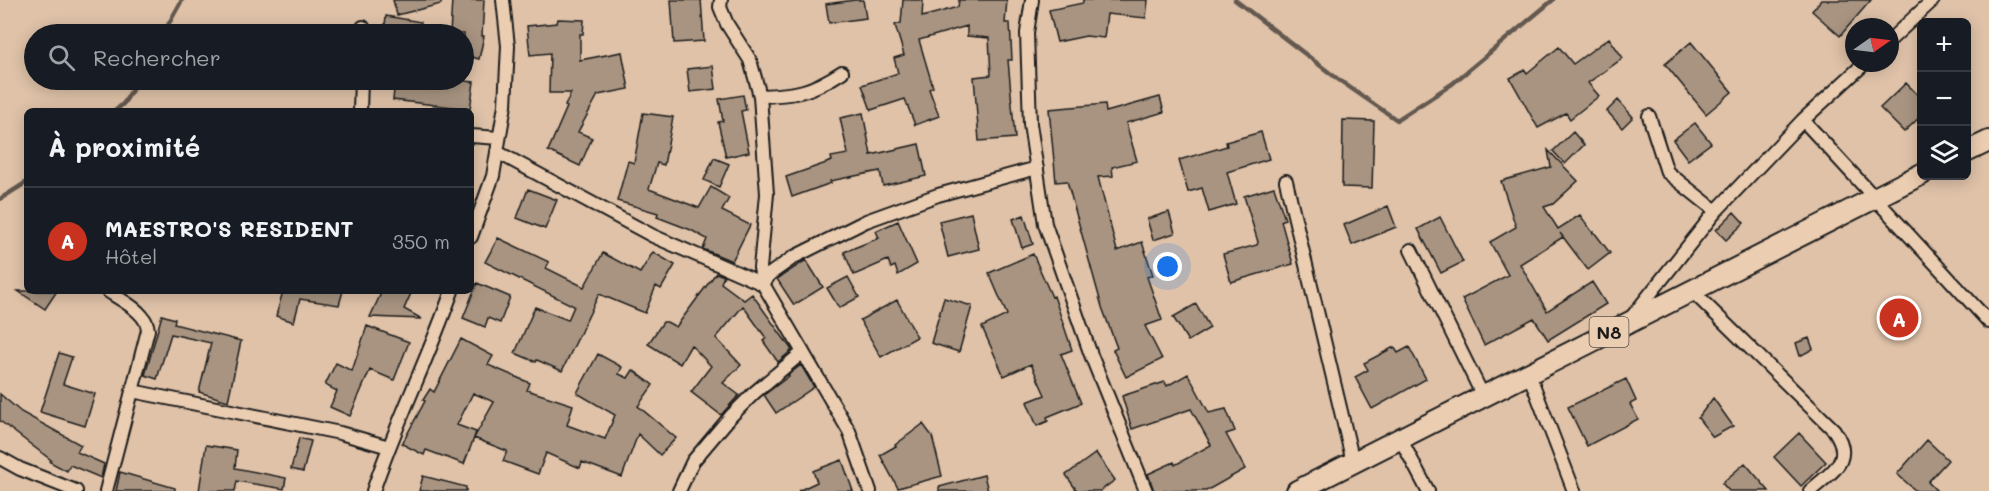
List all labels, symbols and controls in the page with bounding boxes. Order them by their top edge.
north arrow [1845,18,1899,72]
map controls [1917,18,1971,180]
button: + [1917,18,1971,72]
search box [24,24,474,90]
icon: search [45,41,78,74]
text: Rechercher [93,43,221,72]
button: − [1917,72,1971,126]
button: layers [1917,126,1971,180]
text: À proximité [48,130,200,164]
text: MAESTRO'S RESIDENT [105,214,354,243]
text: A [61,228,74,254]
text: 350 m [392,228,450,254]
text: Hôtel [105,243,157,269]
your location [1153,252,1182,281]
pin: A [1880,296,1918,340]
road number: N8 [1590,317,1628,347]

